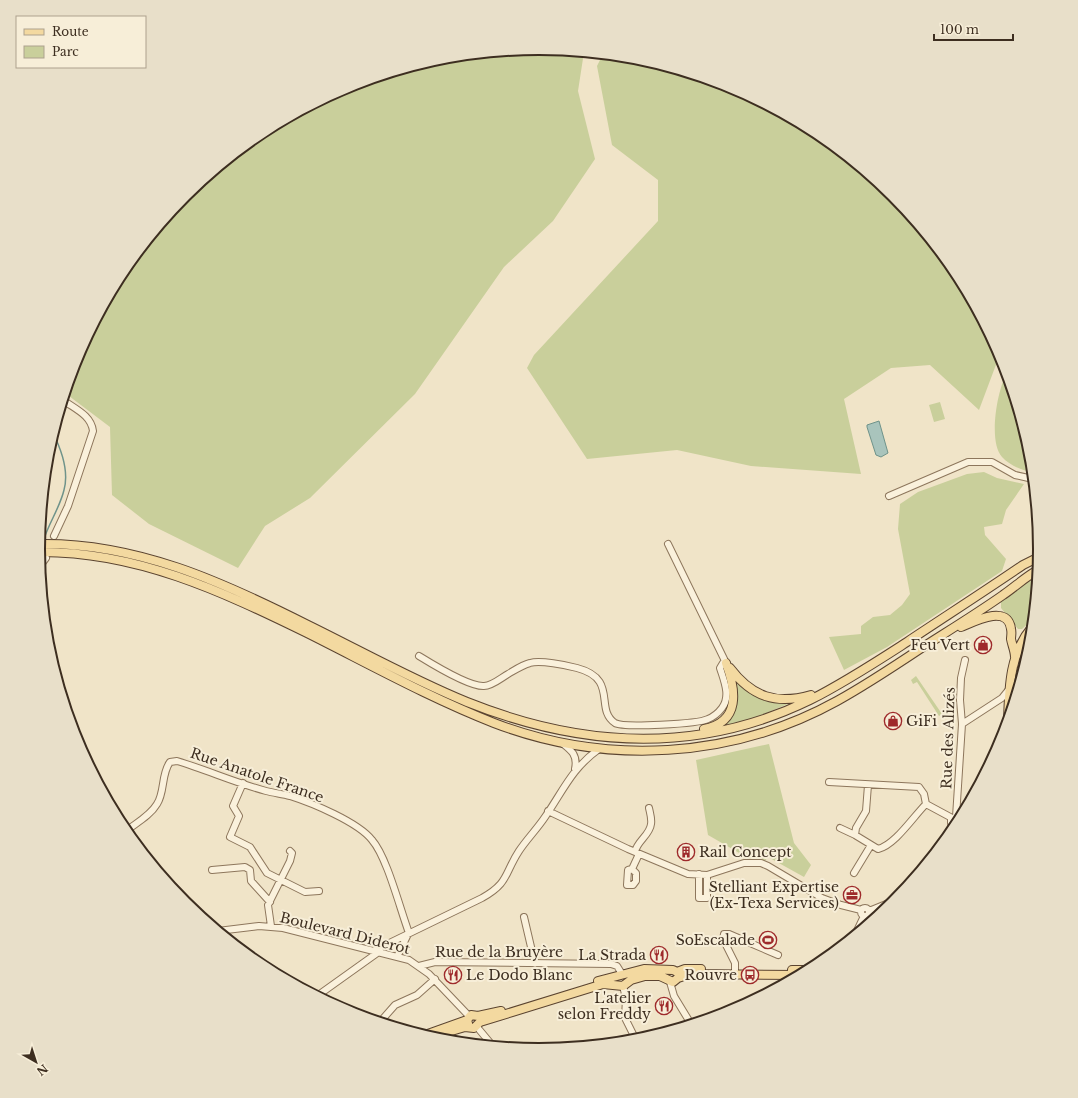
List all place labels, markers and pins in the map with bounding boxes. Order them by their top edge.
shop icon: Feu Vert [973,635,993,655]
place label: Feu Vert [911,636,971,654]
shop icon: GiFi [883,711,903,731]
place label: GiFi [906,712,937,730]
building icon: Rail Concept [676,842,696,862]
place label: Rail Concept [699,843,792,861]
place label: Stelliant Expertise (Ex-Texa Services) [709,878,839,912]
office icon: Stelliant Expertise (Ex-Texa Services) [842,885,862,905]
sports icon: SoEscalade [758,930,778,950]
place label: SoEscalade [676,931,755,949]
restaurant icon: La Strada [649,945,669,965]
place label: La Strada [578,946,646,964]
restaurant icon: Le Dodo Blanc [443,965,463,985]
bus stop icon: Rouvre [740,965,760,985]
place label: Le Dodo Blanc [466,966,573,984]
place label: Rouvre [684,966,737,984]
place label: L'atelier selon Freddy [558,989,651,1023]
restaurant icon: L'atelier selon Freddy [654,996,674,1016]

